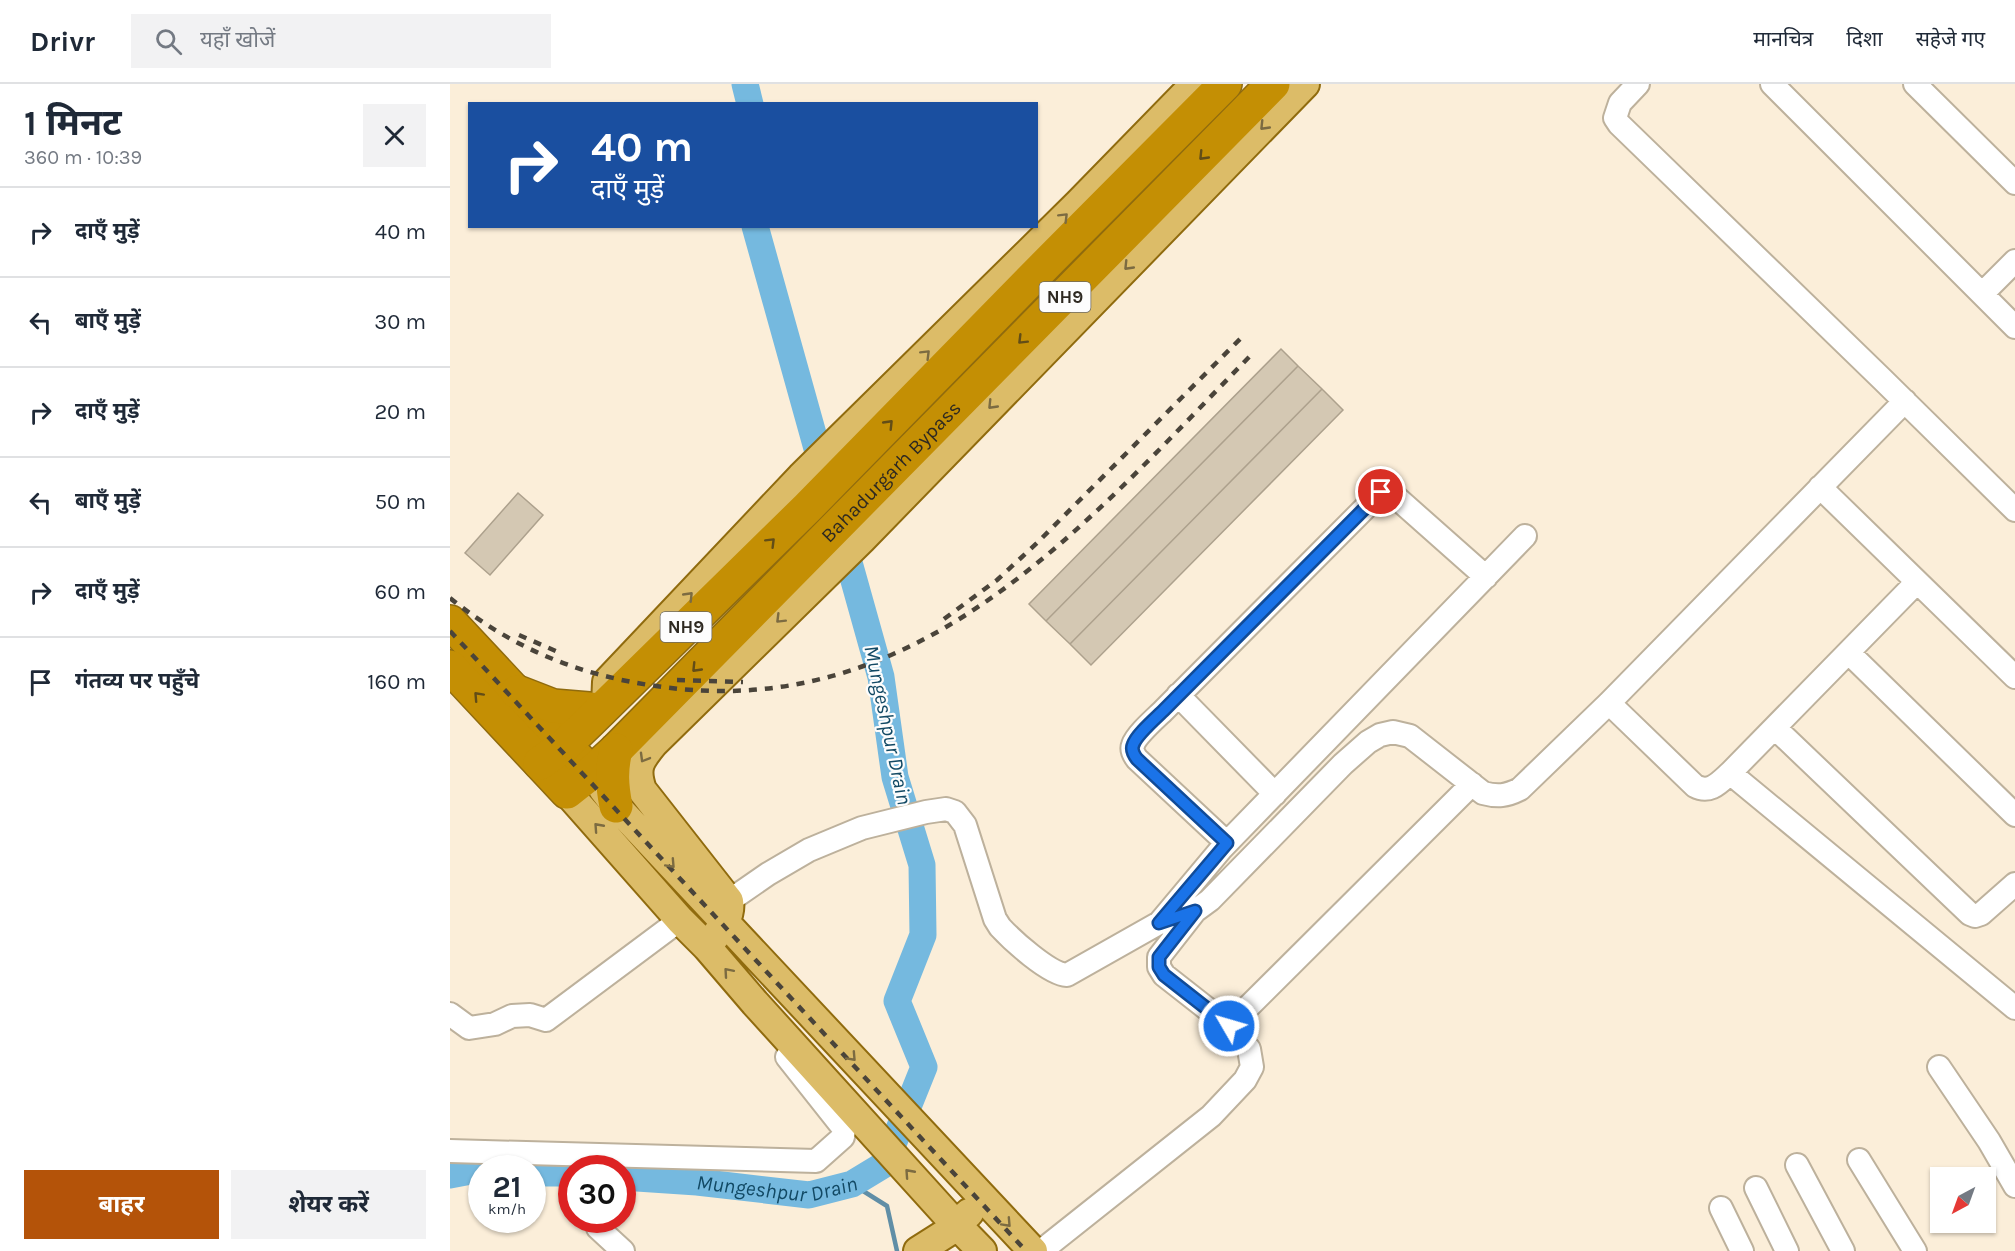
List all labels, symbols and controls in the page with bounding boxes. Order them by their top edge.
search box [131,14,551,68]
text: Drivr [30,25,95,58]
icon: search [152,25,185,58]
text: यहाँ खोजें [200,27,275,53]
text: मानचित्र [1753,27,1813,51]
text: दिशा [1846,27,1883,51]
text: सहेजे गए [1916,27,1985,51]
text: 1 मिनट [24,102,122,144]
button: close [363,104,426,167]
one-way arrow [1261,118,1272,129]
text: 40 m [591,122,693,172]
icon: right [492,126,570,204]
text: 360 m · 10:39 [24,146,142,169]
one-way arrow [1199,149,1210,159]
text: दाएँ मुड़ें [591,173,664,205]
one-way arrow [1057,214,1068,225]
icon: right [24,216,57,249]
text: दाएँ मुड़ें [75,218,140,244]
text: 40 m [375,219,426,245]
one-way arrow [1125,258,1136,269]
road number: NH9 [1040,282,1090,312]
icon: left [24,306,57,339]
text: बाएँ मुड़ें [75,308,141,334]
text: 30 m [374,309,426,335]
one-way arrow [1018,333,1029,343]
one-way arrow [918,351,929,362]
icon: right [24,396,57,429]
street label: Bahadurgarh Bypass [816,396,966,547]
text: दाएँ मुड़ें [75,398,140,424]
one-way arrow [989,398,1000,409]
text: 20 m [374,399,426,425]
one-way arrow [882,420,893,430]
pin [1355,466,1406,517]
icon: arrive [1364,475,1397,508]
icon: left [24,486,57,519]
text: बाएँ मुड़ें [75,488,141,514]
text: 50 m [375,489,426,515]
one-way arrow [764,539,775,550]
icon: right [24,576,57,609]
text: दाएँ मुड़ें [75,578,140,604]
text: 60 m [375,579,426,605]
one-way arrow [681,592,692,603]
road number: NH9 [660,612,712,642]
one-way arrow [776,612,787,623]
water label: Mungeshpur Drain [859,643,917,807]
one-way arrow [693,660,704,671]
icon: arrive [24,666,57,699]
text: गंतव्य पर पहुँचे [75,668,199,694]
text: 160 m [367,669,426,695]
one-way arrow [474,693,485,703]
one-way arrow [640,752,651,762]
one-way arrow [594,823,605,833]
one-way arrow [664,858,675,868]
one-way arrow [724,968,735,979]
position arrow [1197,994,1261,1058]
one-way arrow [844,1050,855,1061]
speed limit sign: 30 [558,1155,636,1233]
north arrow [1930,1167,1996,1233]
map controls [1930,1167,1996,1233]
text: 21 [493,1169,521,1205]
one-way arrow [905,1169,916,1180]
button: बाहर [24,1170,219,1239]
button: शेयर करें [231,1170,426,1239]
water label: Mungeshpur Drain [695,1170,860,1207]
text: km/h [488,1200,526,1218]
one-way arrow [1000,1216,1011,1226]

